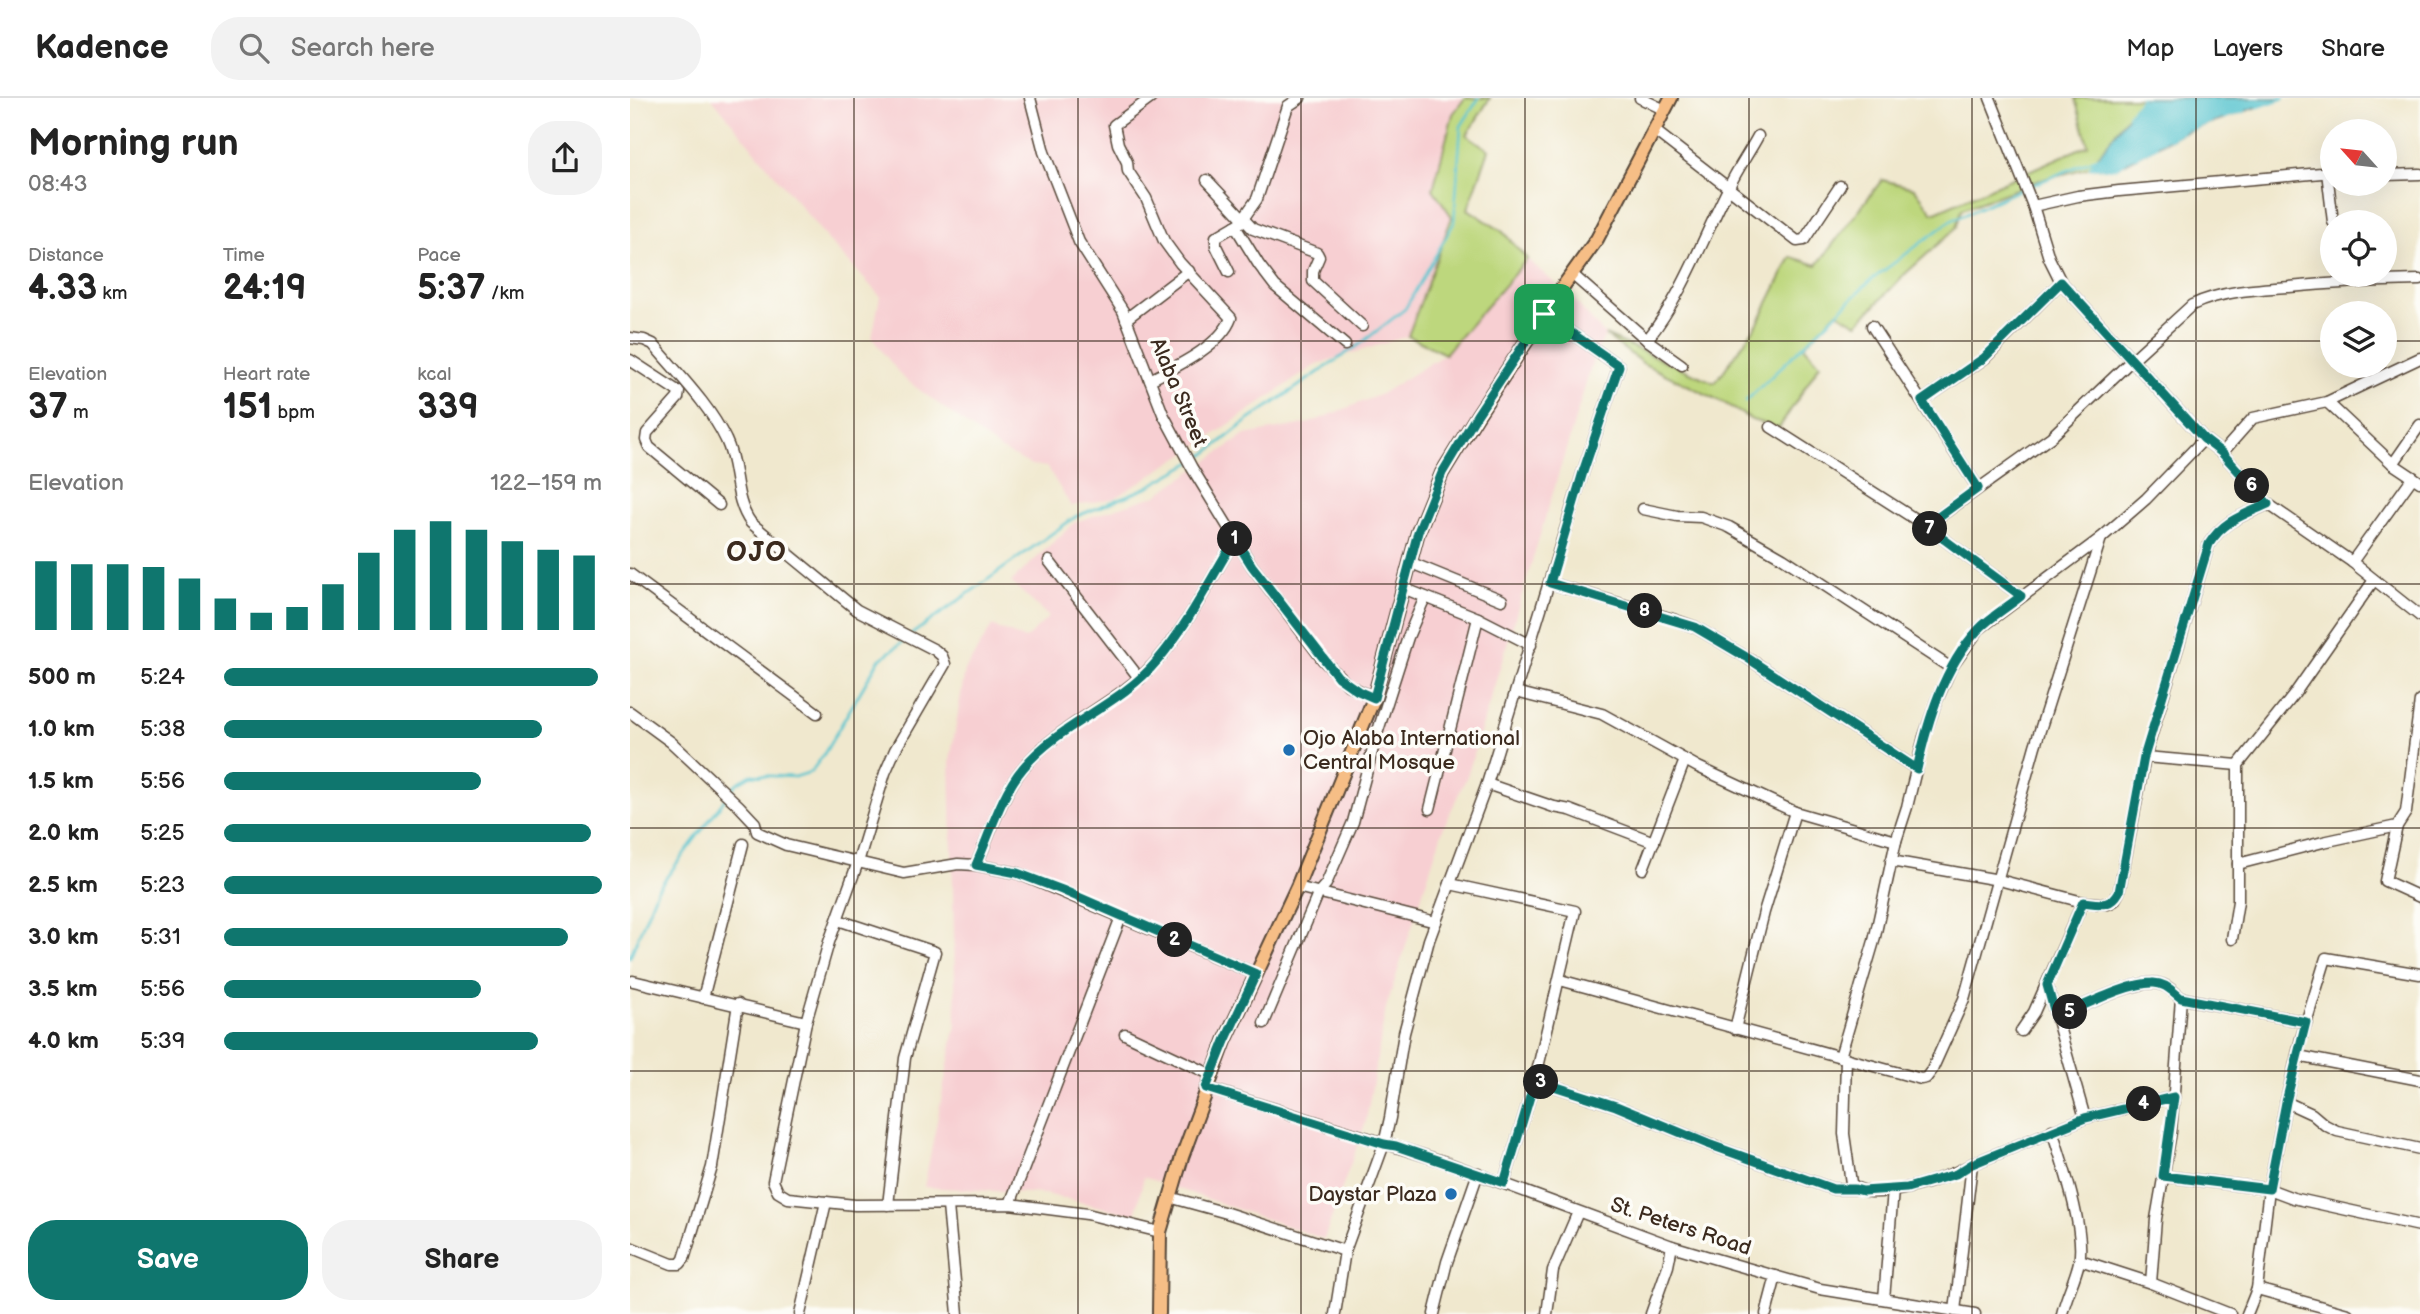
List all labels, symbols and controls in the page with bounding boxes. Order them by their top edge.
search box [211,17,701,80]
text: Kadence [35,28,169,68]
icon: search [235,29,273,67]
text: Search here [291,33,435,64]
text: Map [2126,34,2174,63]
text: Layers [2212,34,2283,63]
text: Share [2321,34,2385,63]
north arrow [2320,119,2398,196]
map controls [2320,119,2397,378]
text: Morning run [28,121,239,166]
button: share [528,121,602,195]
text: 08:43 [28,170,88,198]
button: locate [2320,210,2397,287]
text: Distance [28,244,104,267]
text: Time [223,244,265,267]
text: Pace [417,244,461,267]
text: 4.33 [28,267,97,310]
text: 24:19 [223,267,307,310]
text: 5:37 [417,267,486,310]
text: km [97,282,127,305]
text: /km [486,282,524,305]
pin [1514,284,1574,344]
icon: arrive [1525,295,1563,333]
button: layers [2320,301,2397,378]
street label: Alaba Street [1144,334,1213,451]
text: Elevation [28,363,107,386]
text: Heart rate [223,363,310,386]
text: kcal [417,363,451,386]
text: 37 [28,386,68,429]
text: 151 [223,386,272,429]
text: 339 [417,386,479,429]
text: m [68,401,89,424]
text: bpm [272,401,315,424]
pin: 6 [2234,468,2270,504]
text: Elevation [28,469,124,497]
text: 122–159 m [490,469,602,497]
text: 6 [2246,474,2257,497]
pin: 7 [1912,512,1948,546]
text: 7 [1924,517,1935,540]
pin: 1 [1218,522,1252,556]
text: 1 [1231,527,1239,550]
district label: OJO [726,536,788,569]
pin: 8 [1628,594,1662,628]
text: 8 [1639,599,1650,622]
text: 500 m [28,663,96,691]
text: 5:24 [140,663,185,691]
text: 1.0 km [28,715,95,743]
text: 5:38 [140,715,185,743]
place label: Ojo Alaba International Central Mosque [1303,726,1520,775]
marker: Ojo Alaba International Central Mosque [1281,742,1297,758]
text: 1.5 km [28,767,94,795]
text: 5:56 [140,767,185,795]
text: 2.0 km [28,819,99,847]
text: 5:25 [140,819,185,847]
text: 2.5 km [28,871,98,899]
text: 5:23 [140,871,185,899]
pin: 2 [1158,922,1192,958]
text: 3.0 km [28,923,99,951]
text: 5:31 [140,923,181,951]
text: 2 [1169,928,1180,951]
text: 3.5 km [28,975,98,1003]
text: 5:56 [140,975,185,1003]
pin: 5 [2052,995,2088,1030]
text: 5 [2064,1000,2075,1023]
text: 4.0 km [28,1027,99,1055]
text: 5:39 [140,1027,185,1055]
pin: 3 [1524,1065,1558,1100]
text: 3 [1535,1070,1546,1093]
pin: 4 [2126,1086,2162,1122]
text: 4 [2138,1092,2149,1115]
place label: Daystar Plaza [1308,1182,1437,1207]
marker: Daystar Plaza [1443,1186,1459,1202]
street label: St. Peters Road [1607,1192,1754,1261]
button: Save [28,1220,308,1300]
button: Share [322,1220,602,1300]

